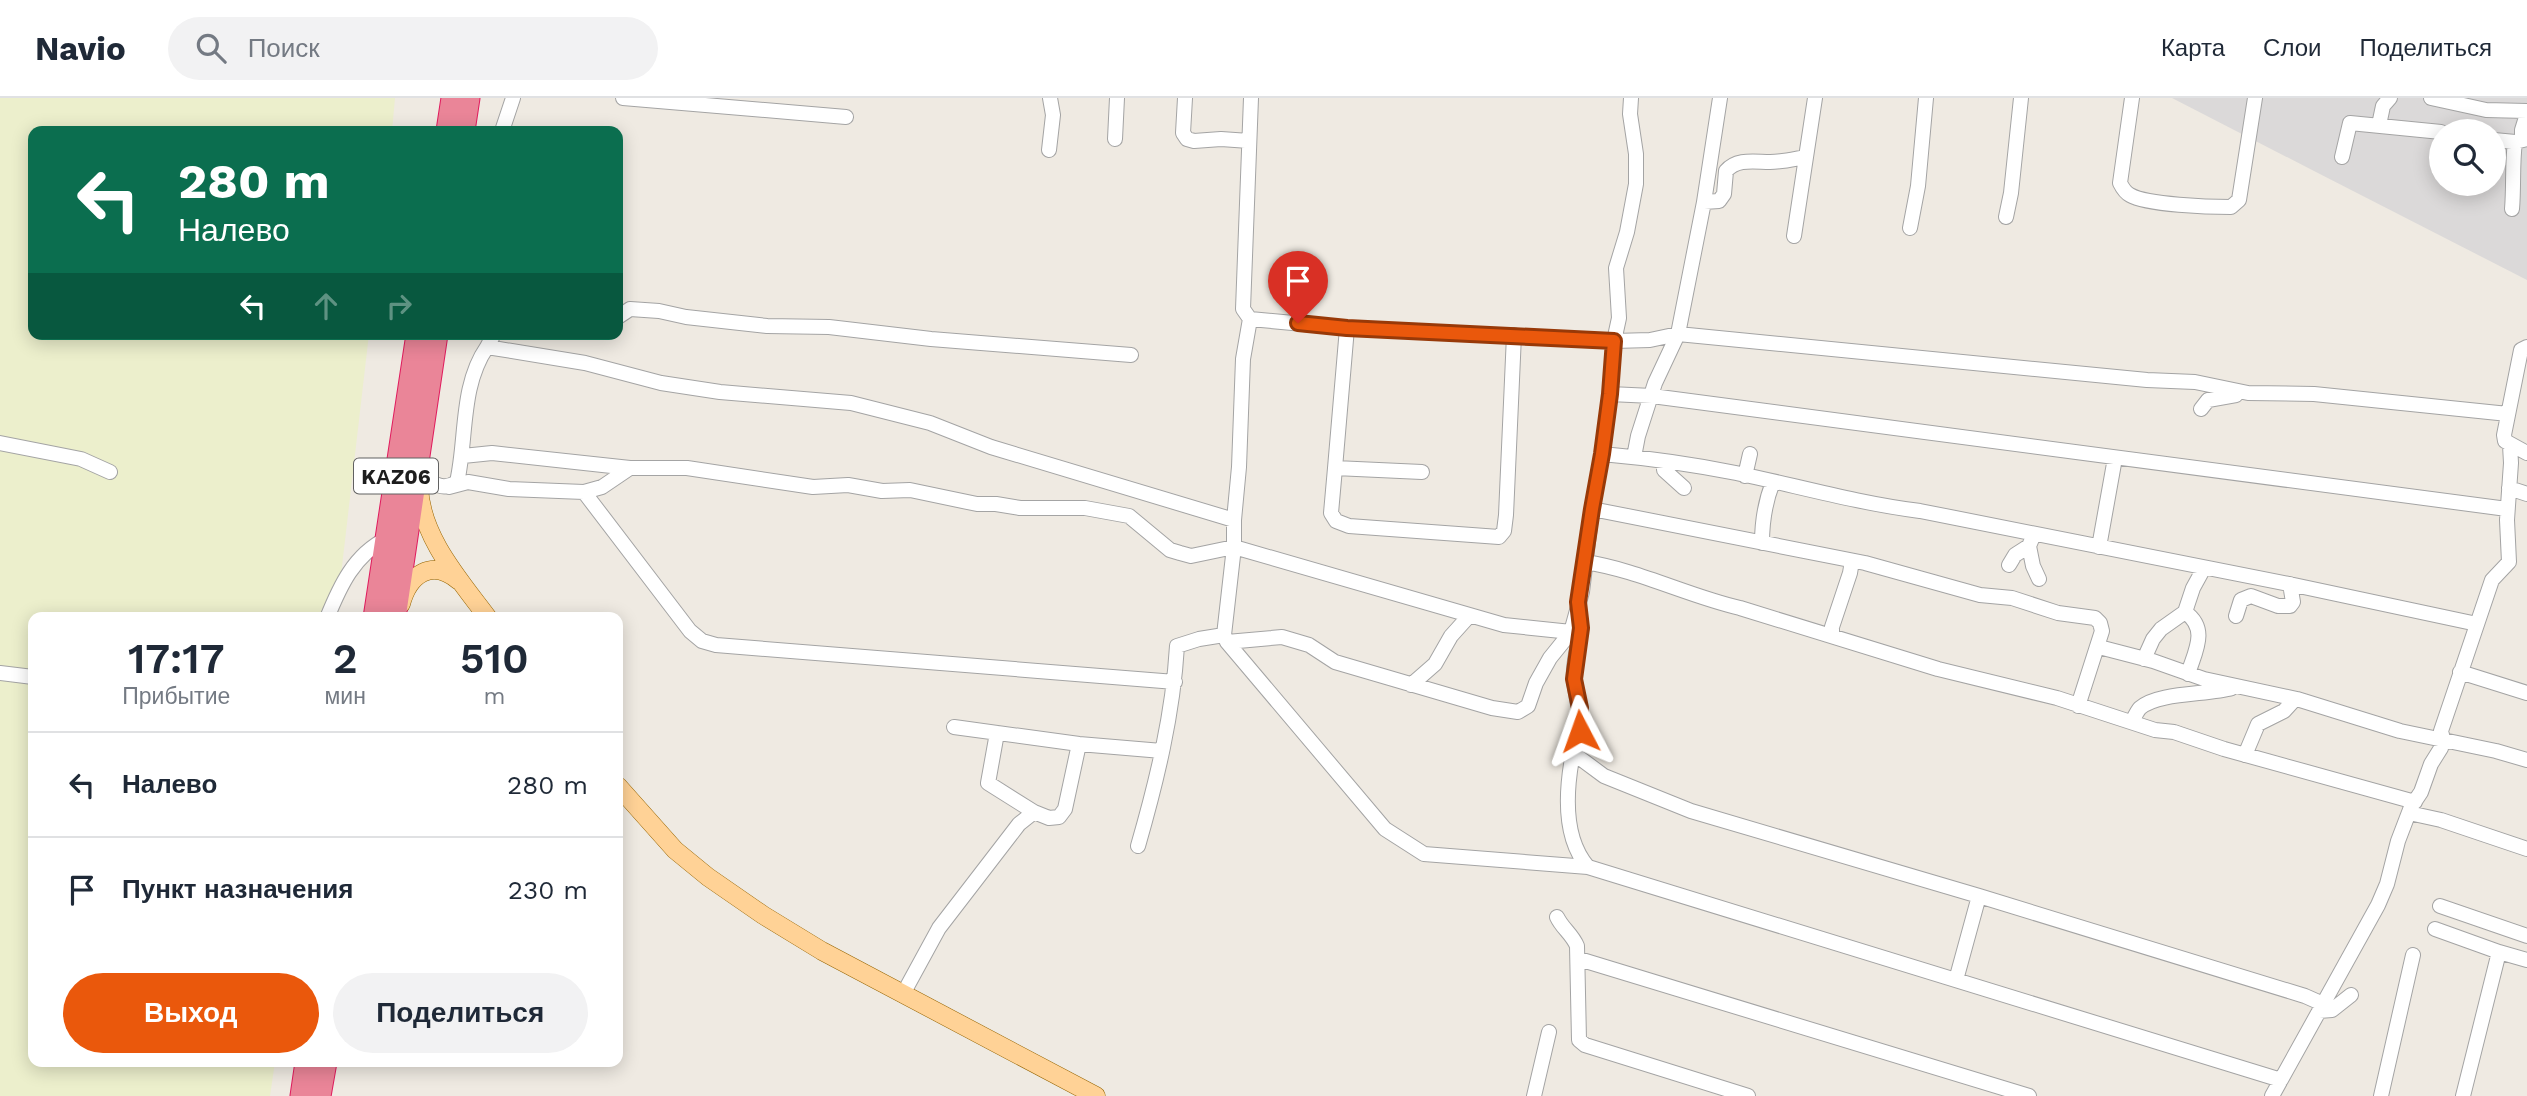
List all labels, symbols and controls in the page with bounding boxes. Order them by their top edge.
search box [168,17,658,80]
text: Navio [35,29,126,68]
icon: search [192,29,230,67]
text: Поиск [248,33,320,63]
text: Карта [2161,34,2225,62]
text: Слои [2263,34,2321,62]
text: Поделиться [2359,34,2492,62]
map controls [2429,119,2506,196]
button: search [2429,119,2506,196]
text: 280 m [178,152,330,210]
icon: left [63,154,154,245]
text: Налево [178,211,290,249]
pin [1268,251,1328,323]
icon: arrive [1279,262,1317,300]
icon: left [234,287,272,325]
icon: ahead [307,287,345,325]
icon: right [380,287,418,325]
road number: KАZ06 [354,458,438,494]
text: 17:17 [128,634,225,683]
text: 2 [333,634,358,683]
text: 510 [460,634,529,683]
text: Прибытие [122,683,230,710]
text: мин [325,683,366,710]
text: m [483,683,505,710]
position arrow [1543,694,1617,768]
icon: left [63,766,101,804]
text: Налево [122,769,217,799]
text: 280 m [507,770,588,800]
icon: arrive [63,871,101,909]
text: Пункт назначения [122,874,353,904]
text: 230 m [508,875,588,905]
button: Выход [63,973,319,1053]
button: Поделиться [333,973,588,1053]

